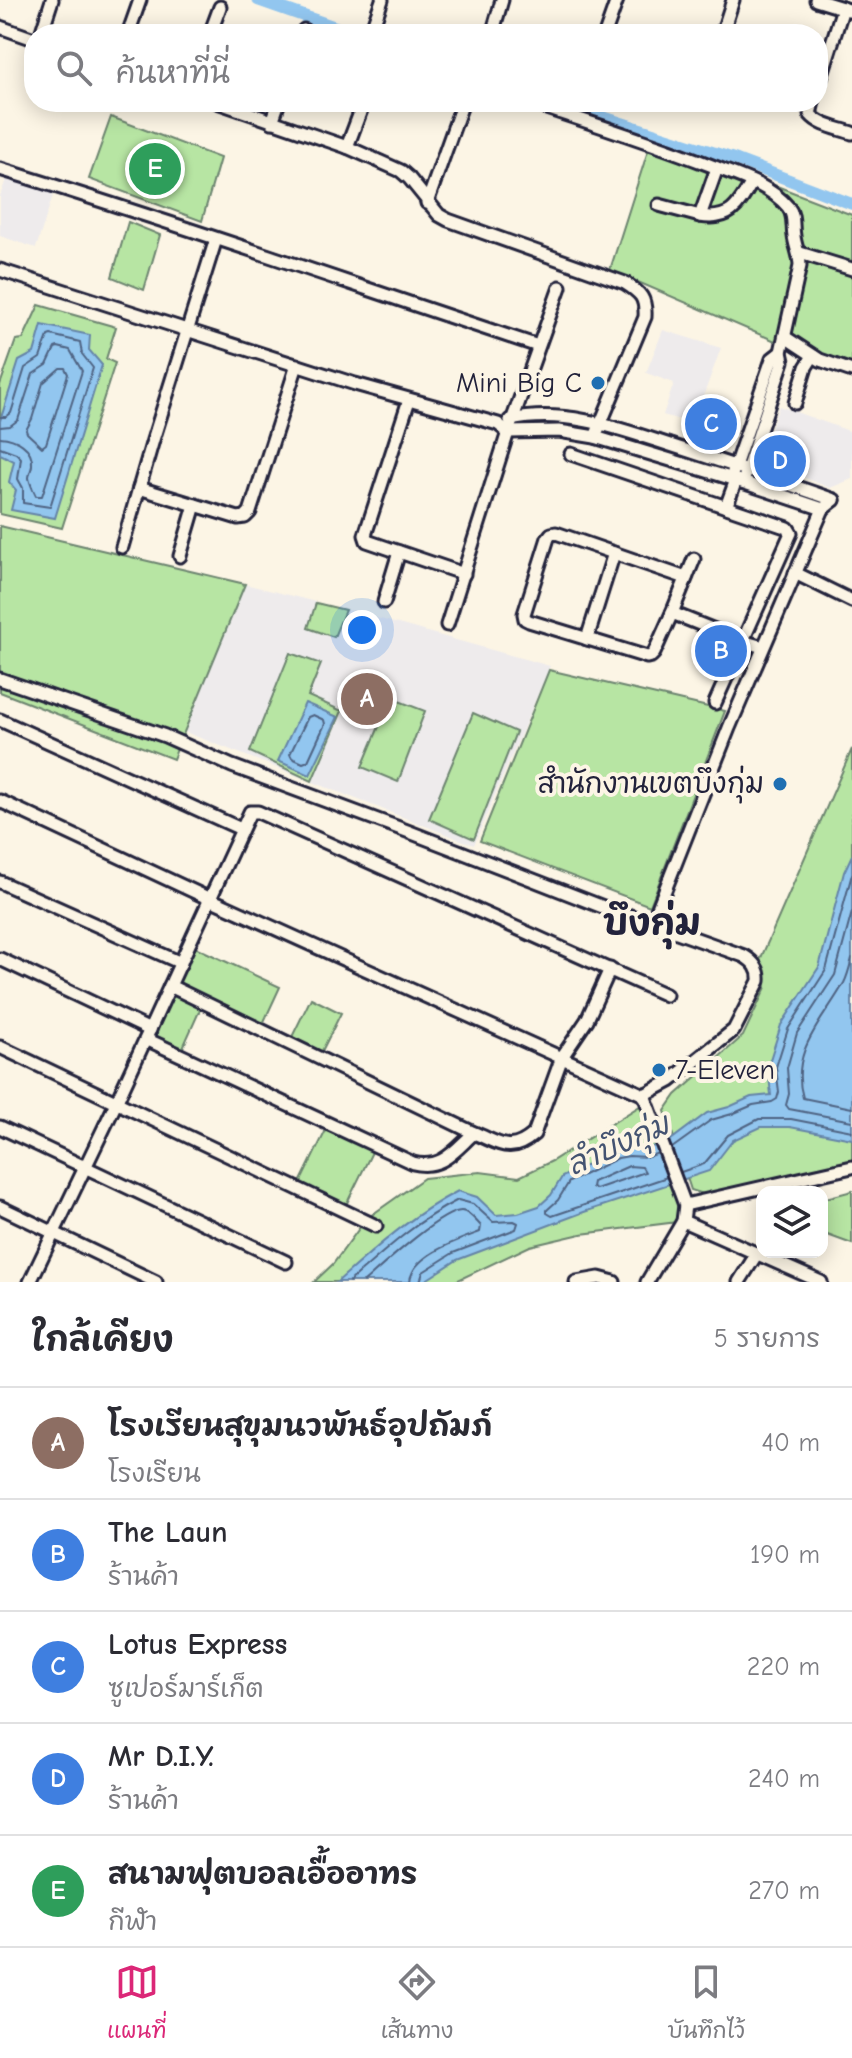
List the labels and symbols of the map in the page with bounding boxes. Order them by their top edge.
pin: E [129,139,181,199]
place label: Mini Big C [456,367,582,399]
marker: Mini Big C [589,374,607,392]
pin: C [685,394,737,454]
pin: D [754,431,806,491]
your location [342,610,382,650]
pin: B [695,621,747,681]
pin: A [341,669,393,729]
place label: สำนักงานเขตบึงกุ่ม [537,765,764,804]
marker: สำนักงานเขตบึงกุ่ม [771,775,789,793]
district label: บึงกุ่ม [603,899,701,950]
place label: 7-Eleven [675,1054,775,1086]
marker: 7-Eleven [650,1061,668,1079]
water label: ลำบึงกุ่ม [561,1104,679,1187]

